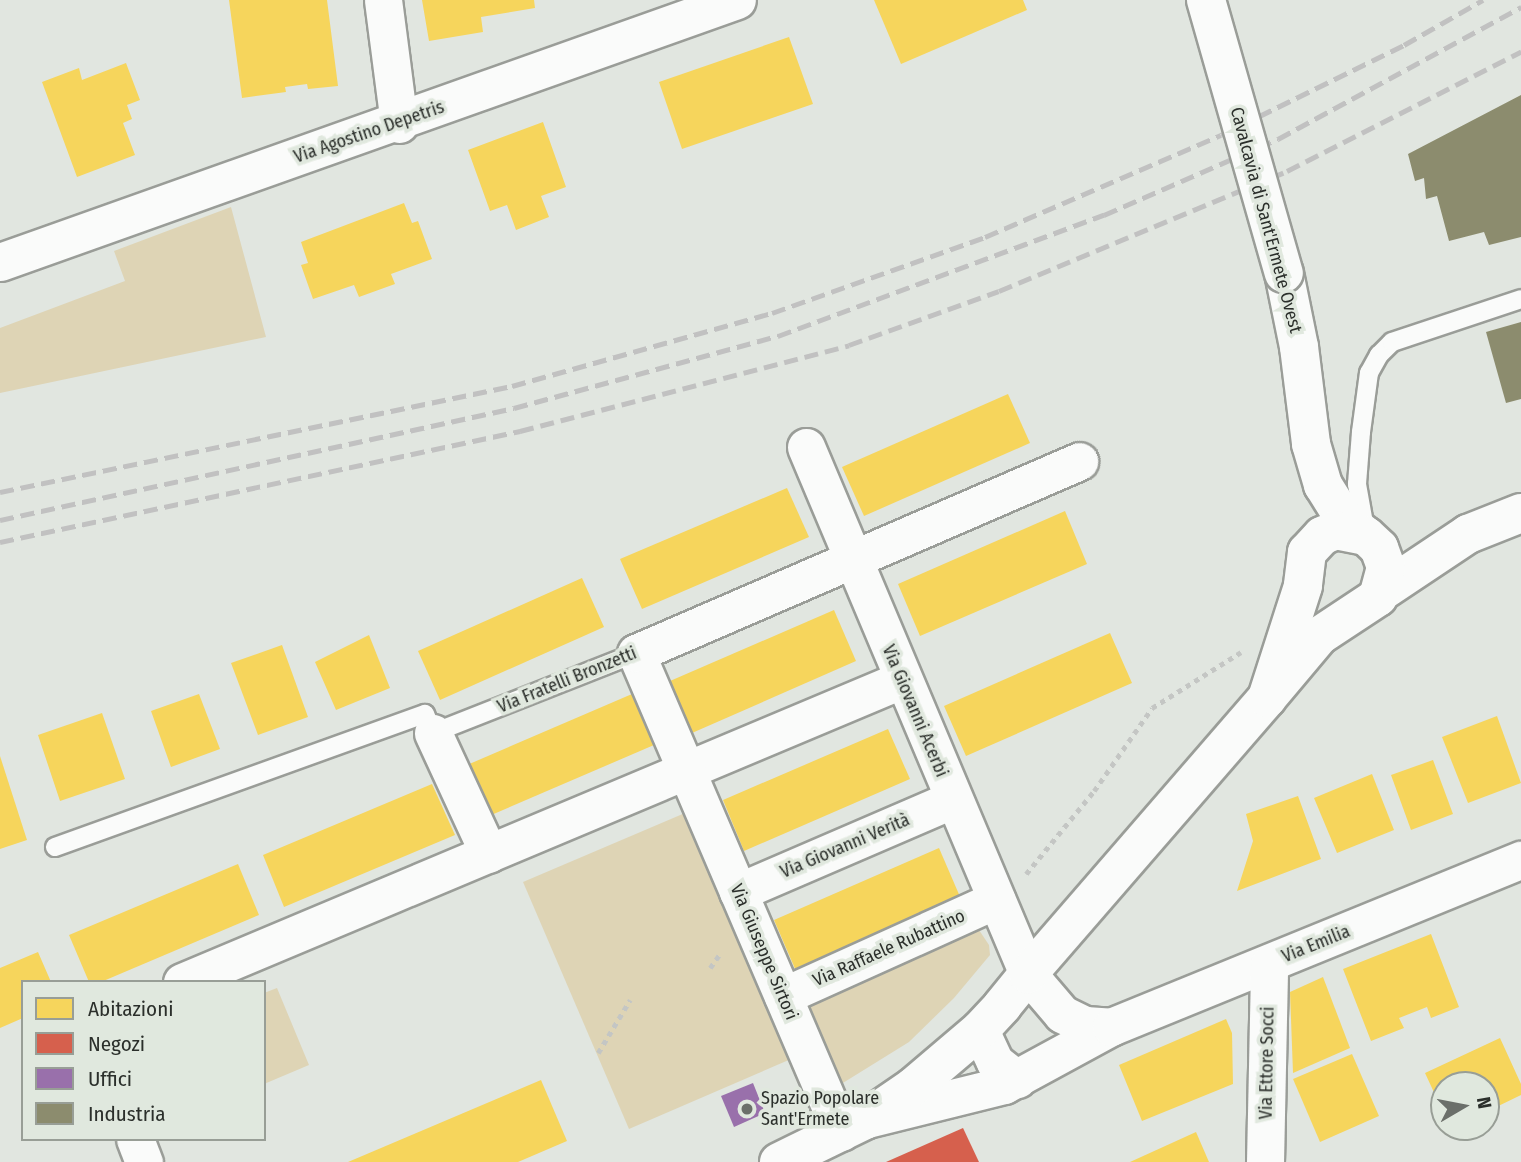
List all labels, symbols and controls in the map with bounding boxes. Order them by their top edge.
street label: Via Agostino Depetris [291,96,447,168]
street label: Cavalcavia di Sant'Ermete Ovest [1225,105,1307,335]
street label: Via Fratelli Bronzetti [494,642,640,718]
street label: Via Giovanni Acerbi [877,642,953,780]
street label: Via Giovanni Verità [777,809,913,883]
street label: Via Giuseppe Sirtori [726,881,802,1023]
street label: Via Raffaele Rubattino [810,905,968,991]
street label: Via Emilia [1279,921,1353,967]
legend [21,980,266,1141]
text: Abitazioni [88,996,174,1022]
street label: Via Ettore Socci [1255,1006,1279,1120]
text: Negozi [88,1031,145,1057]
text: Uffici [88,1066,132,1092]
north arrow [1430,1071,1500,1141]
place label: Spazio Popolare Sant'Ermete [761,1088,879,1130]
text: N [1472,1095,1497,1110]
text: Industria [88,1101,166,1127]
marker: Spazio Popolare Sant'Ermete [739,1101,755,1117]

